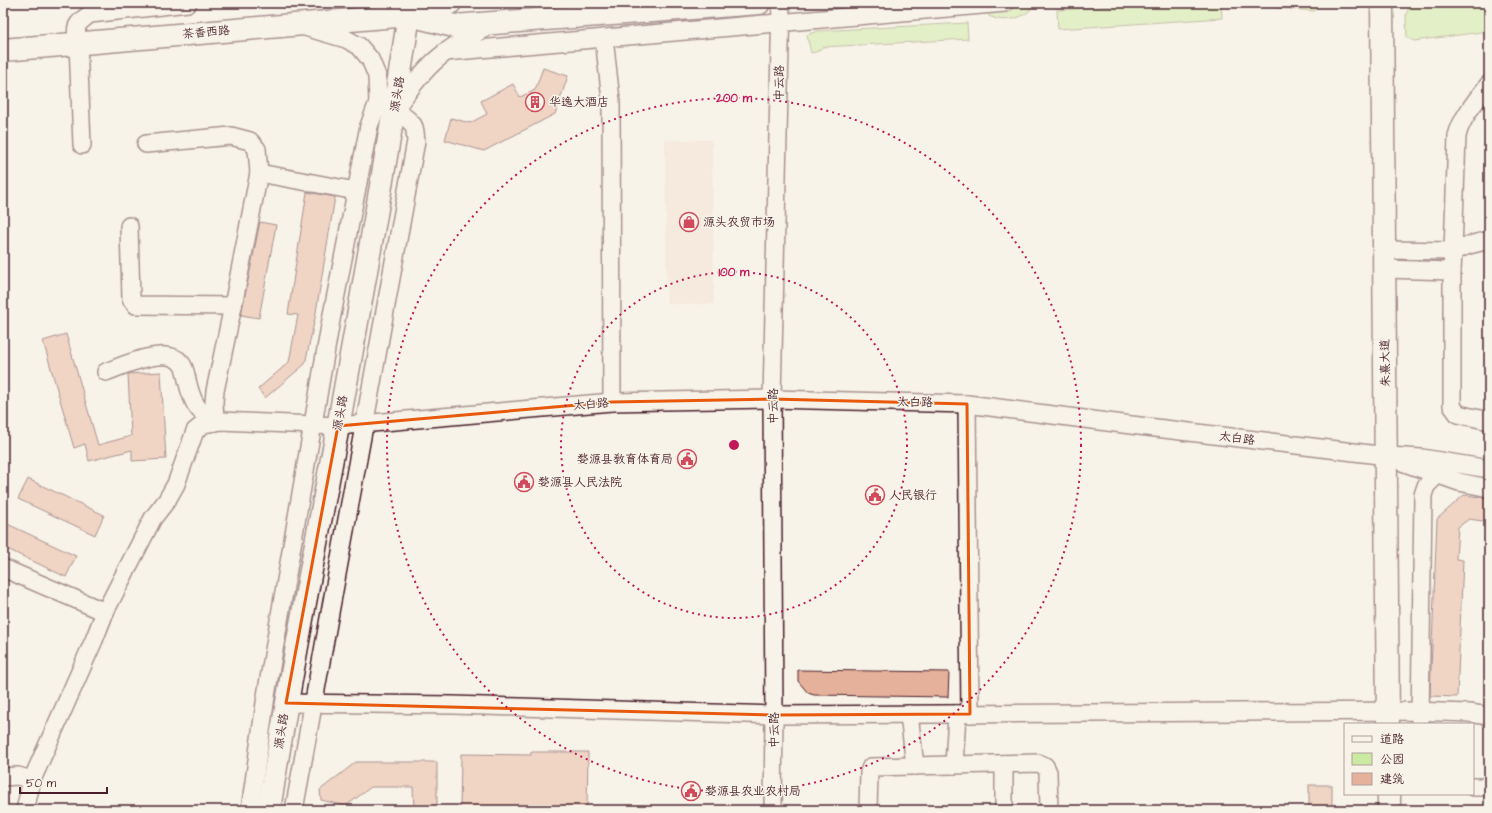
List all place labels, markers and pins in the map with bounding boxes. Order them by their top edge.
building icon: 华逸大酒店 [524,91,546,113]
place label: 华逸大酒店 [549,94,609,111]
shop icon: 源头农贸市场 [678,211,700,233]
place label: 源头农贸市场 [703,214,775,231]
centre of rings [727,438,741,452]
public building icon: 婺源县教育体育局 [676,448,698,470]
place label: 婺源县教育体育局 [577,451,673,468]
public building icon: 婺源县人民法院 [513,471,535,493]
place label: 婺源县人民法院 [538,474,622,491]
public building icon: 人民银行 [864,484,886,506]
place label: 人民银行 [889,487,937,504]
public building icon: 婺源县农业农村局 [680,780,702,802]
place label: 婺源县农业农村局 [705,783,801,800]

